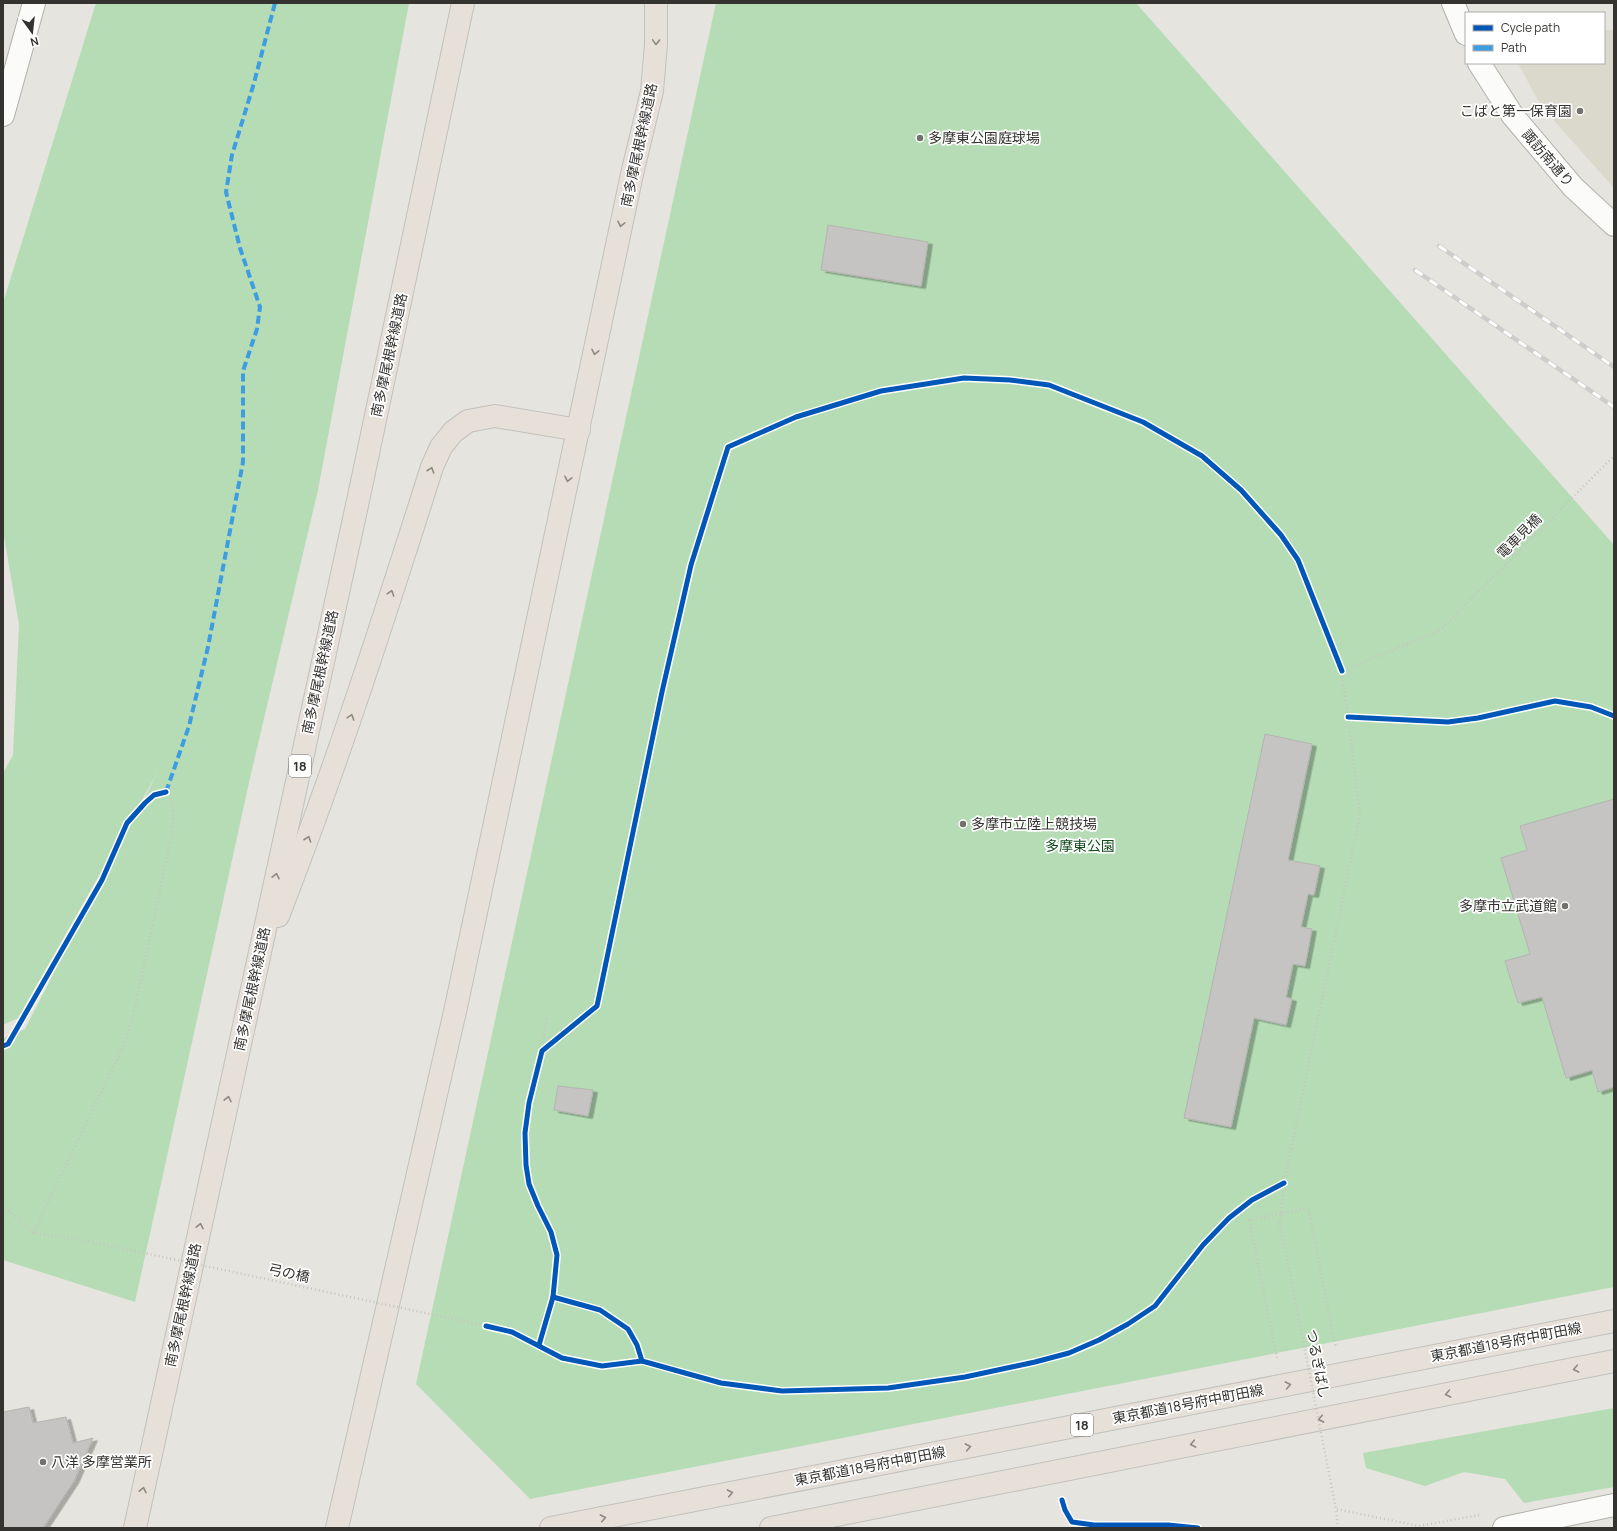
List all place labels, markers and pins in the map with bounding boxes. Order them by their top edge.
place label: こばと第一保育園 [1460,101,1572,120]
marker: こばと第一保育園 [1575,106,1585,116]
place label: 多摩東公園庭球場 [928,128,1040,147]
marker: 多摩東公園庭球場 [915,133,925,143]
place label: 多摩市立陸上競技場 [971,814,1097,833]
marker: 多摩市立陸上競技場 [958,819,968,829]
place label: 多摩市立武道館 [1459,896,1557,915]
marker: 多摩市立武道館 [1560,901,1570,911]
place label: 八洋 多摩営業所 [51,1452,152,1471]
marker: 八洋 多摩営業所 [38,1457,48,1467]

